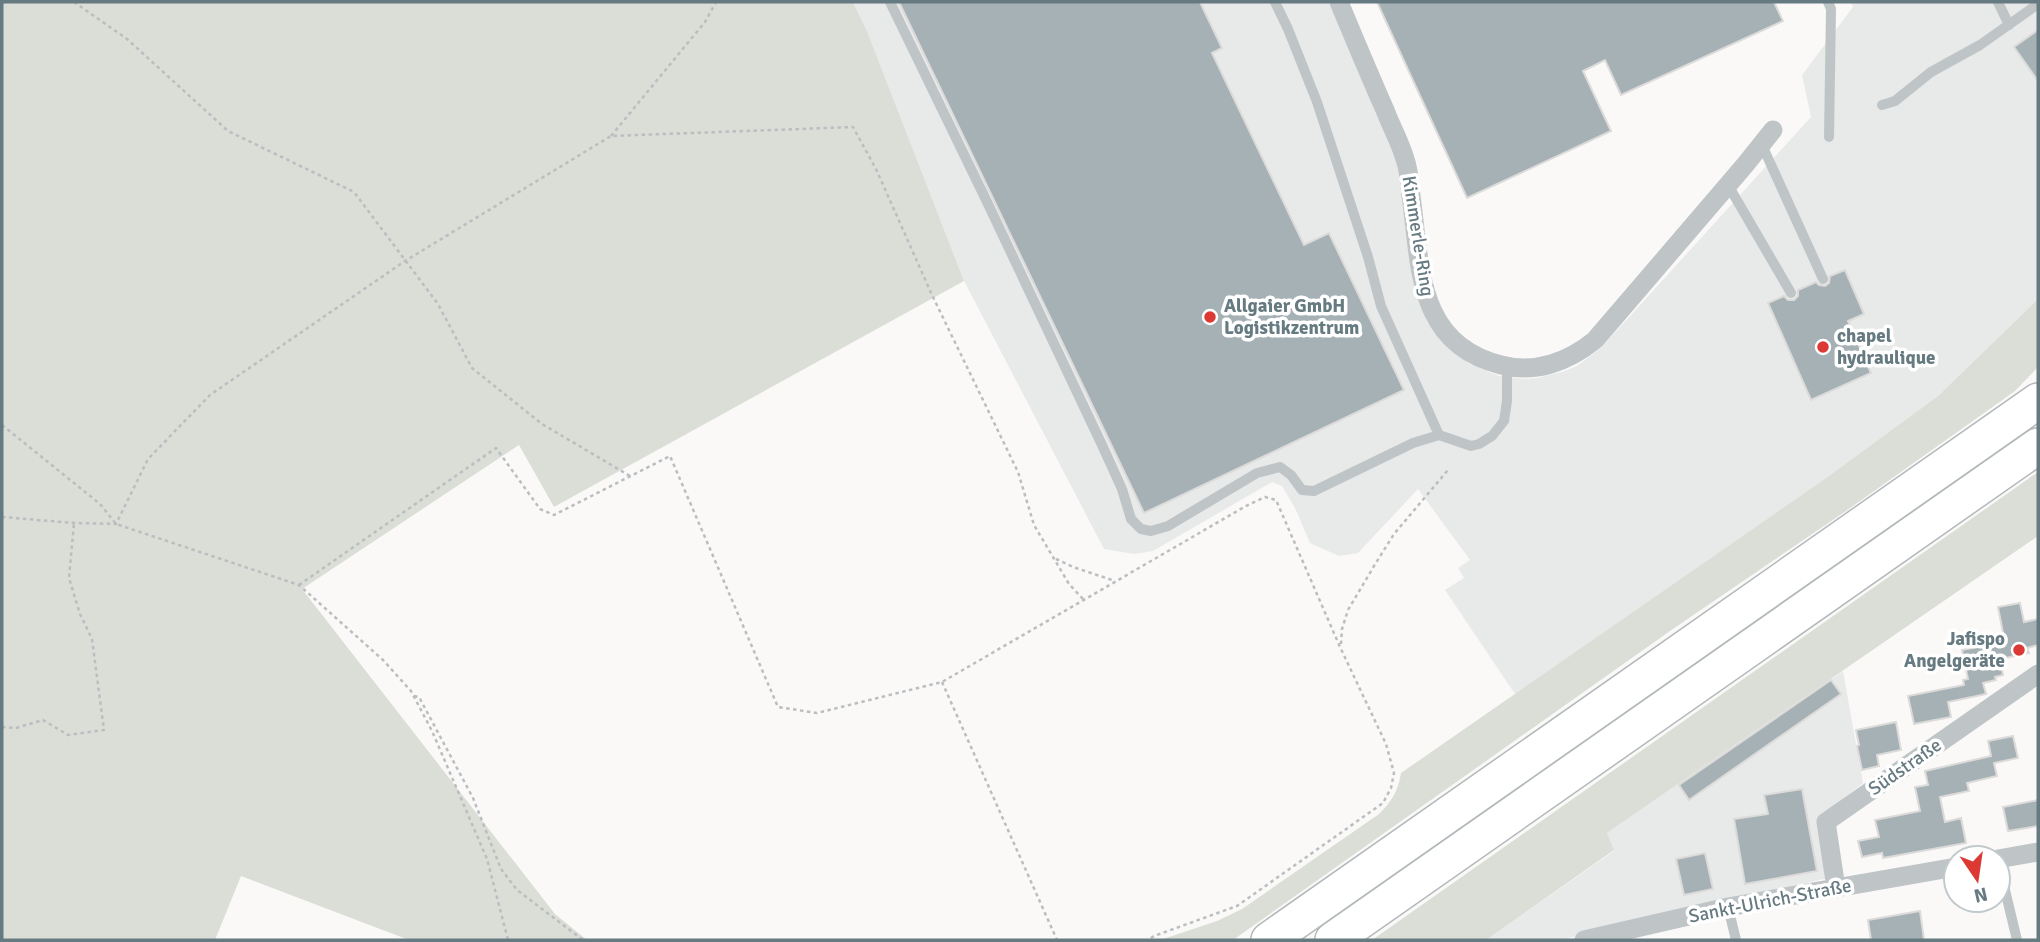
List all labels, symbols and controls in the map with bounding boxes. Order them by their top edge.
street label: Kimmerle-Ring [1397,174,1439,298]
place label: Allgaier GmbH Logistikzentrum [1224,294,1359,340]
marker: Allgaier GmbH Logistikzentrum [1202,309,1218,325]
place label: chapel hydraulique [1837,324,1936,370]
marker: chapel hydraulique [1815,339,1831,355]
place label: Jafispo Angelgeräte [1904,627,2005,673]
marker: Jafispo Angelgeräte [2011,642,2027,658]
street label: Südstraße [1864,733,1946,801]
north arrow [1942,844,2012,914]
street label: Sankt-Ulrich-Straße [1687,873,1853,929]
text: N [1971,881,1990,908]

